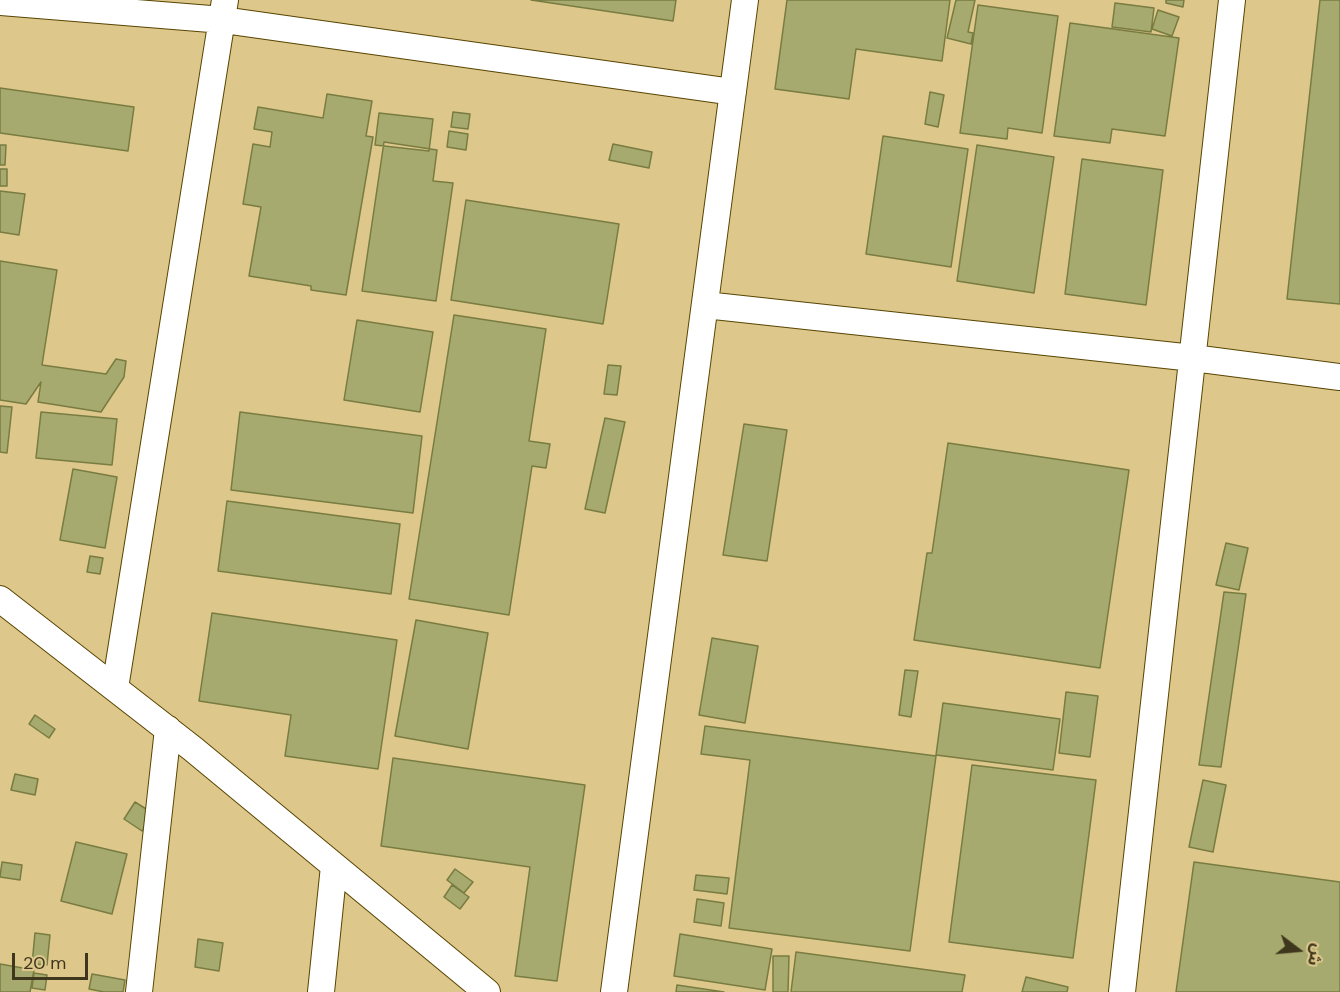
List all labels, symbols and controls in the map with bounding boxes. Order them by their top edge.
north arrow [1268,920,1328,980]
scale bar [15,941,92,979]
text: ش [1303,942,1329,969]
text: 20 m [23,951,66,975]

